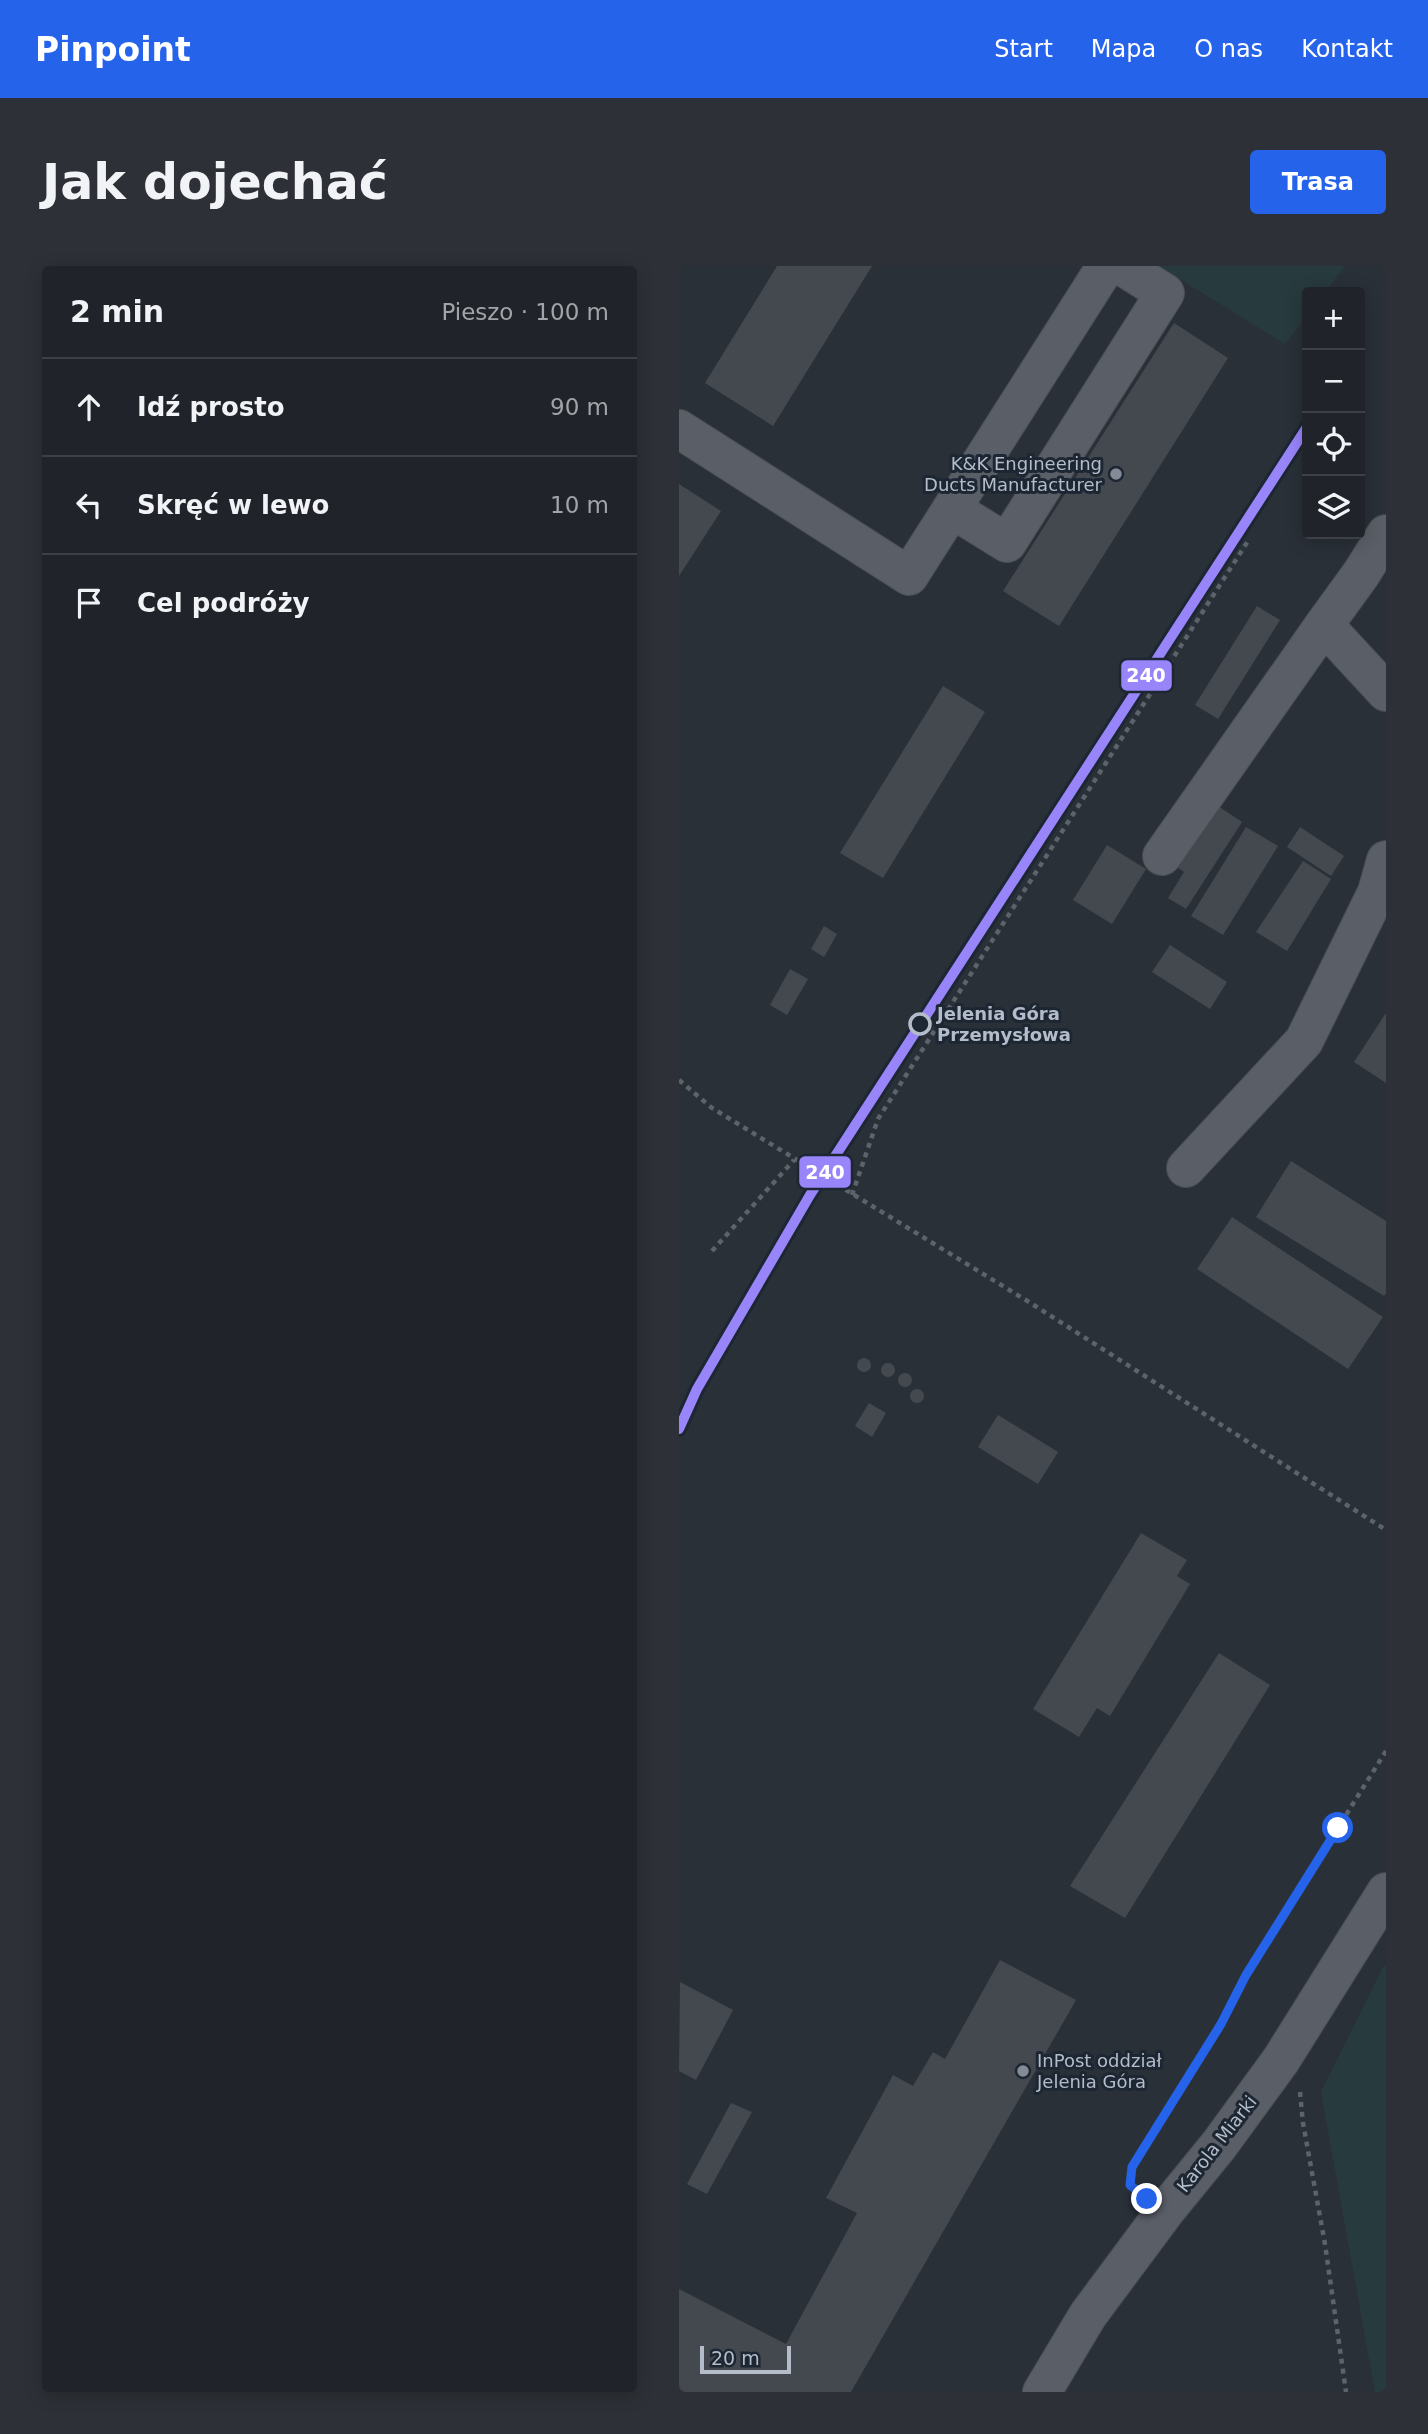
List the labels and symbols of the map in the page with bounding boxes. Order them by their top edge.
place label: K&K Engineering Ducts Manufacturer [924,453,1103,495]
marker: K&K Engineering Ducts Manufacturer [1108,466,1124,482]
line badge: 240 [1120,659,1173,692]
text: 240 [1126,664,1166,686]
place label: Jelenia Góra Przemysłowa [935,1003,1071,1045]
marker: Jelenia Góra Przemysłowa [909,1013,931,1035]
line badge: 240 [798,1155,852,1189]
text: 240 [805,1161,845,1183]
route start [1322,1812,1353,1843]
place label: InPost oddział Jelenia Góra [1036,2050,1162,2092]
marker: InPost oddział Jelenia Góra [1015,2063,1031,2079]
street label: Karola Miarki [1172,2091,1261,2196]
route end [1131,2183,1162,2214]
scale bar [700,2343,791,2375]

